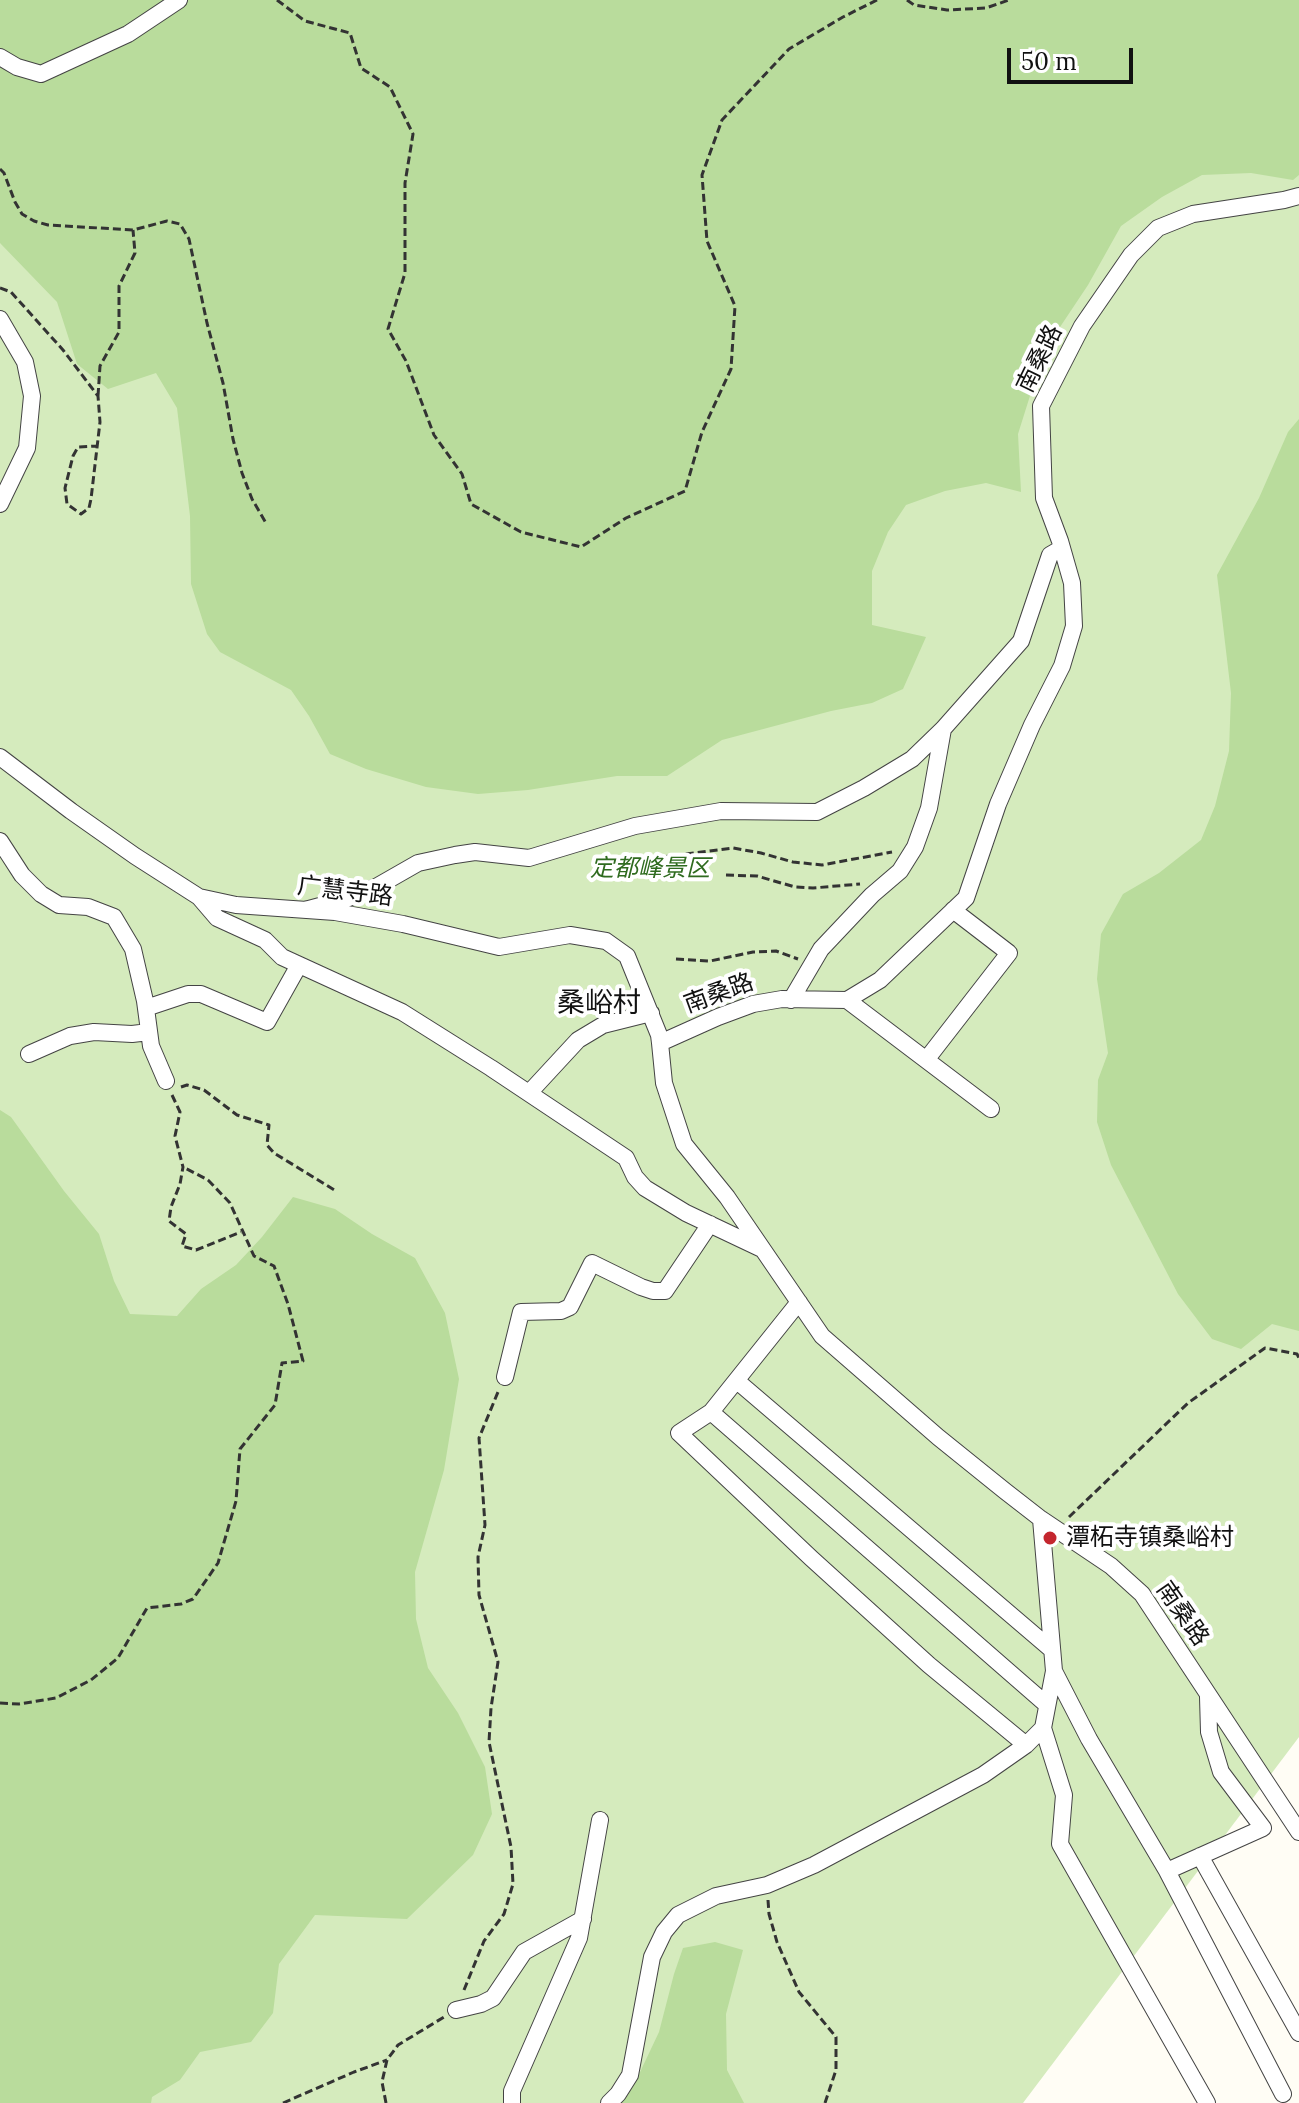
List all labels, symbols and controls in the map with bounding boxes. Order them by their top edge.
scale bar [1011,32,1137,82]
text: 50 m [1021,46,1077,77]
street label: 南桑路 [1011,320,1069,398]
park label: 定都峰景区 [590,855,710,883]
street label: 广慧寺路 [296,872,394,912]
street label: 南桑路 [680,968,758,1020]
district label: 桑峪村 [557,987,641,1021]
place label: 潭柘寺镇桑峪村 [1066,1524,1234,1552]
marker: 潭柘寺镇桑峪村 [1041,1529,1059,1547]
street label: 南桑路 [1150,1576,1214,1652]

